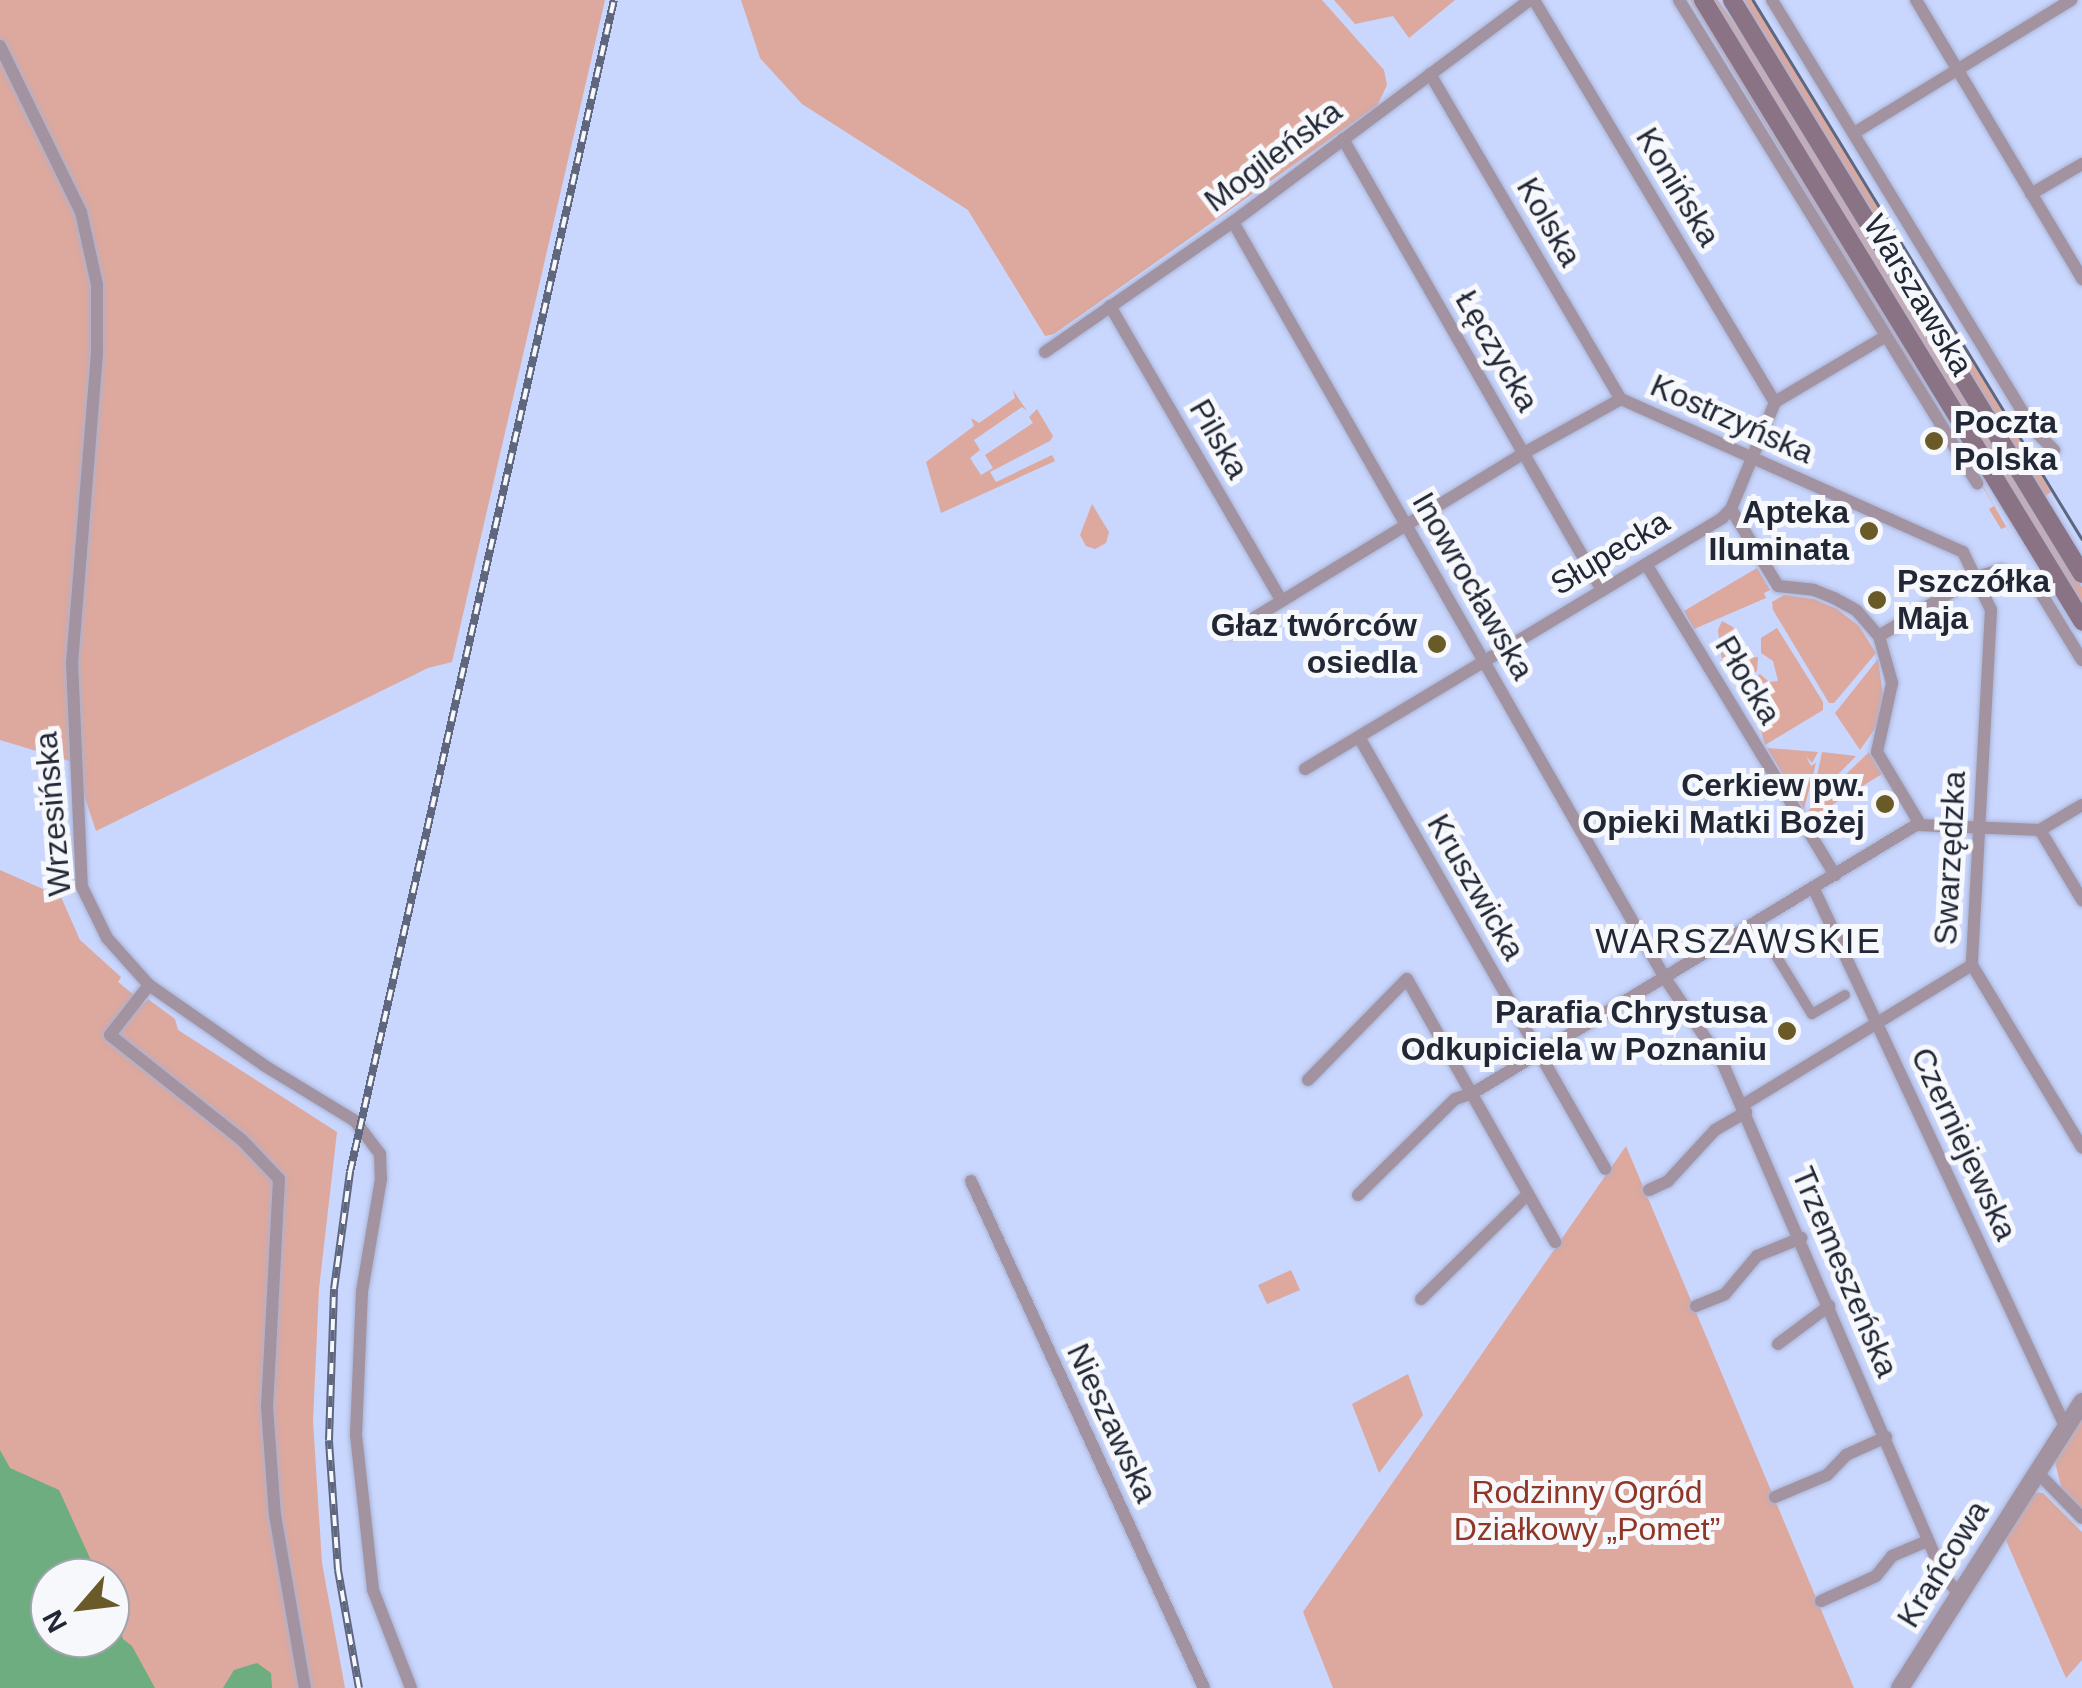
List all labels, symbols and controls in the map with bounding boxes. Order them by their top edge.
street label: Mogileńska [1197,92,1349,220]
street label: Konińska [1628,121,1728,253]
street label: Kolska [1508,171,1590,273]
street label: Warszawska [1855,208,1981,382]
street label: Łęczycka [1447,284,1547,418]
street label: Kostrzyńska [1645,366,1819,472]
street label: Pilska [1181,392,1257,486]
place label: Poczta Polska [1954,404,2057,479]
marker: Poczta Polska [1923,430,1945,452]
street label: Inowrocławska [1404,486,1542,686]
place label: Apteka Iluminata [1709,494,1849,569]
street label: Słupecka [1544,503,1676,603]
marker: Apteka Iluminata [1858,520,1880,542]
place label: Pszczółka Maja [1897,563,2050,638]
marker: Pszczółka Maja [1866,589,1888,611]
place label: Głaz twórców osiedla [1211,607,1417,682]
street label: Płocka [1707,629,1789,731]
marker: Głaz twórców osiedla [1426,633,1448,655]
street label: Wrzesińska [27,730,79,898]
place label: Cerkiew pw. Opieki Matki Bożej [1582,767,1865,842]
street label: Swarzędzka [1926,770,1974,946]
marker: Cerkiew pw. Opieki Matki Bożej [1874,793,1896,815]
street label: Kruszwicka [1419,807,1533,967]
district label: WARSZAWSKIE [1595,920,1883,962]
place label: Parafia Chrystusa Odkupiciela w Poznaniu [1401,994,1767,1069]
marker: Parafia Chrystusa Odkupiciela w Poznaniu [1776,1020,1798,1042]
street label: Czerniejewska [1903,1042,2025,1246]
street label: Trzemeszeńska [1783,1161,1907,1383]
street label: Nieszawska [1059,1338,1165,1508]
park label: Rodzinny Ogród Działkowy „Pomet” [1454,1474,1720,1549]
street label: Krańcowa [1889,1493,1997,1635]
north arrow [30,1558,130,1658]
text: N [36,1605,73,1638]

